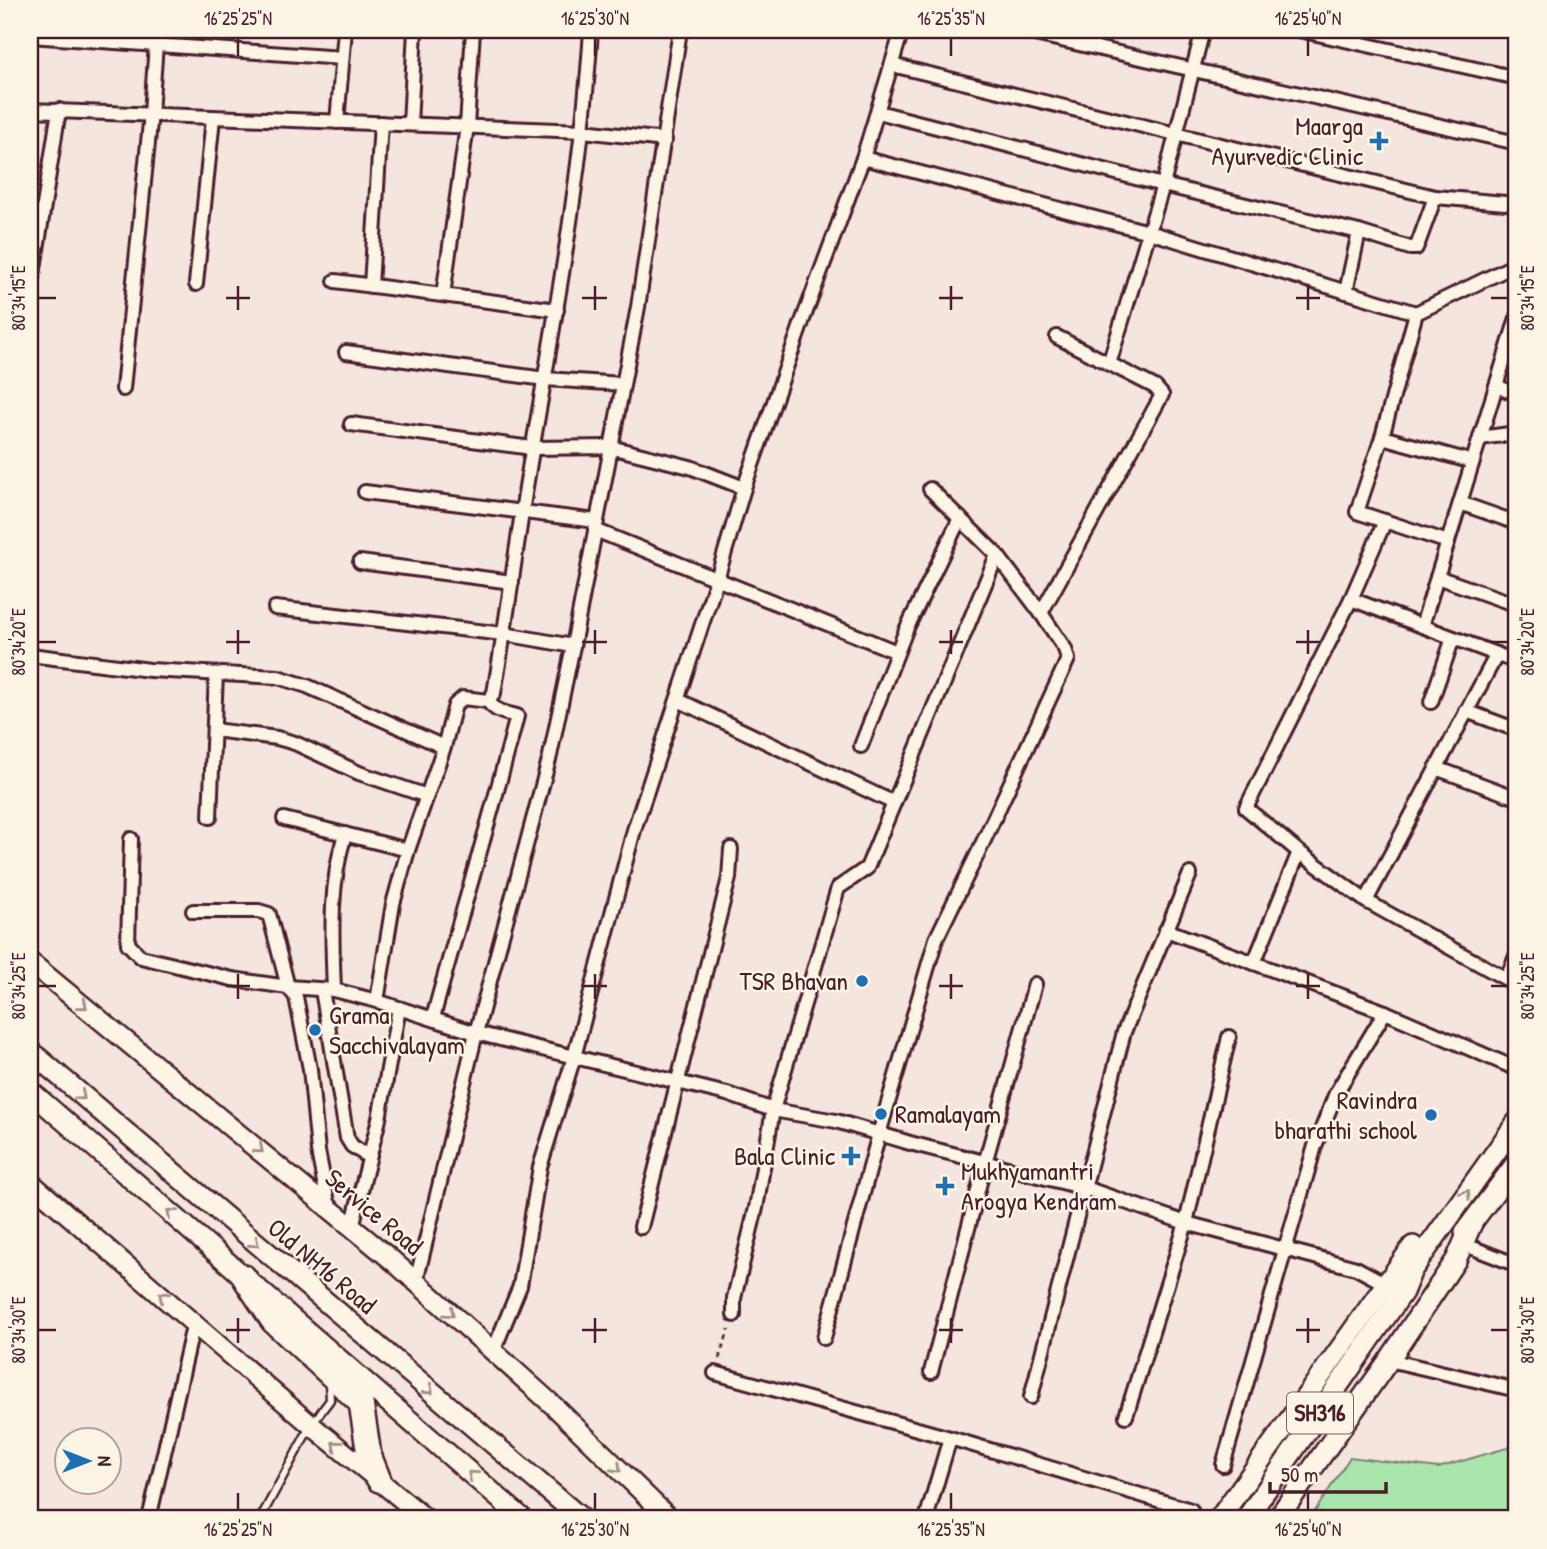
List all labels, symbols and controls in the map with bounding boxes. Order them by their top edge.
text: 16°25'25"N [204,6,272,31]
text: 16°25'30"N [561,6,629,31]
text: 16°25'35"N [917,6,985,31]
text: 16°25'40"N [1275,6,1341,31]
place label: Maarga Ayurvedic Clinic [1211,108,1363,173]
marker: Maarga Ayurvedic Clinic [1369,131,1389,151]
text: 80°34'15"E [6,265,31,331]
text: 80°34'15"E [1515,265,1540,331]
text: 80°34'20"E [6,608,31,676]
text: 80°34'20"E [1515,608,1540,676]
text: 80°34'25"E [6,952,31,1020]
text: 80°34'25"E [1515,952,1540,1020]
place label: TSR Bhavan [739,963,848,998]
marker: TSR Bhavan [854,973,870,989]
one-way arrow [75,996,88,1009]
place label: Grama Sacchivalayam [329,997,465,1062]
marker: Grama Sacchivalayam [307,1022,323,1038]
place label: Ravindra bharathi school [1274,1082,1417,1147]
one-way arrow [73,1088,86,1100]
place label: Ramalayam [895,1096,1001,1131]
marker: Ramalayam [873,1106,889,1122]
marker: Ravindra bharathi school [1423,1107,1439,1123]
place label: Bala Clinic [734,1138,835,1173]
one-way arrow [251,1141,263,1154]
marker: Bala Clinic [841,1146,861,1166]
place label: Mukhyamantri Arogya Kendram [961,1153,1117,1218]
street label: Service Road [318,1160,431,1263]
marker: Mukhyamantri Arogya Kendram [935,1176,955,1196]
one-way arrow [1458,1189,1471,1202]
one-way arrow [166,1209,179,1221]
street label: Old NH16 Road [261,1210,384,1321]
one-way arrow [246,1235,259,1247]
one-way arrow [159,1292,172,1304]
text: 80°34'30"E [6,1296,31,1364]
text: 80°34'30"E [1515,1296,1540,1364]
one-way arrow [442,1305,455,1317]
one-way arrow [420,1382,433,1394]
road number: SH316 [1287,1392,1353,1434]
north arrow [52,1426,122,1496]
one-way arrow [331,1441,344,1453]
scale bar [1270,1451,1386,1495]
text: N [92,1456,118,1466]
one-way arrow [609,1459,622,1472]
text: 50 m [1281,1460,1318,1489]
one-way arrow [467,1471,480,1483]
text: 16°25'25"N [204,1517,272,1542]
text: 16°25'30"N [561,1517,629,1542]
text: 16°25'35"N [917,1517,985,1542]
text: 16°25'40"N [1275,1517,1341,1542]

